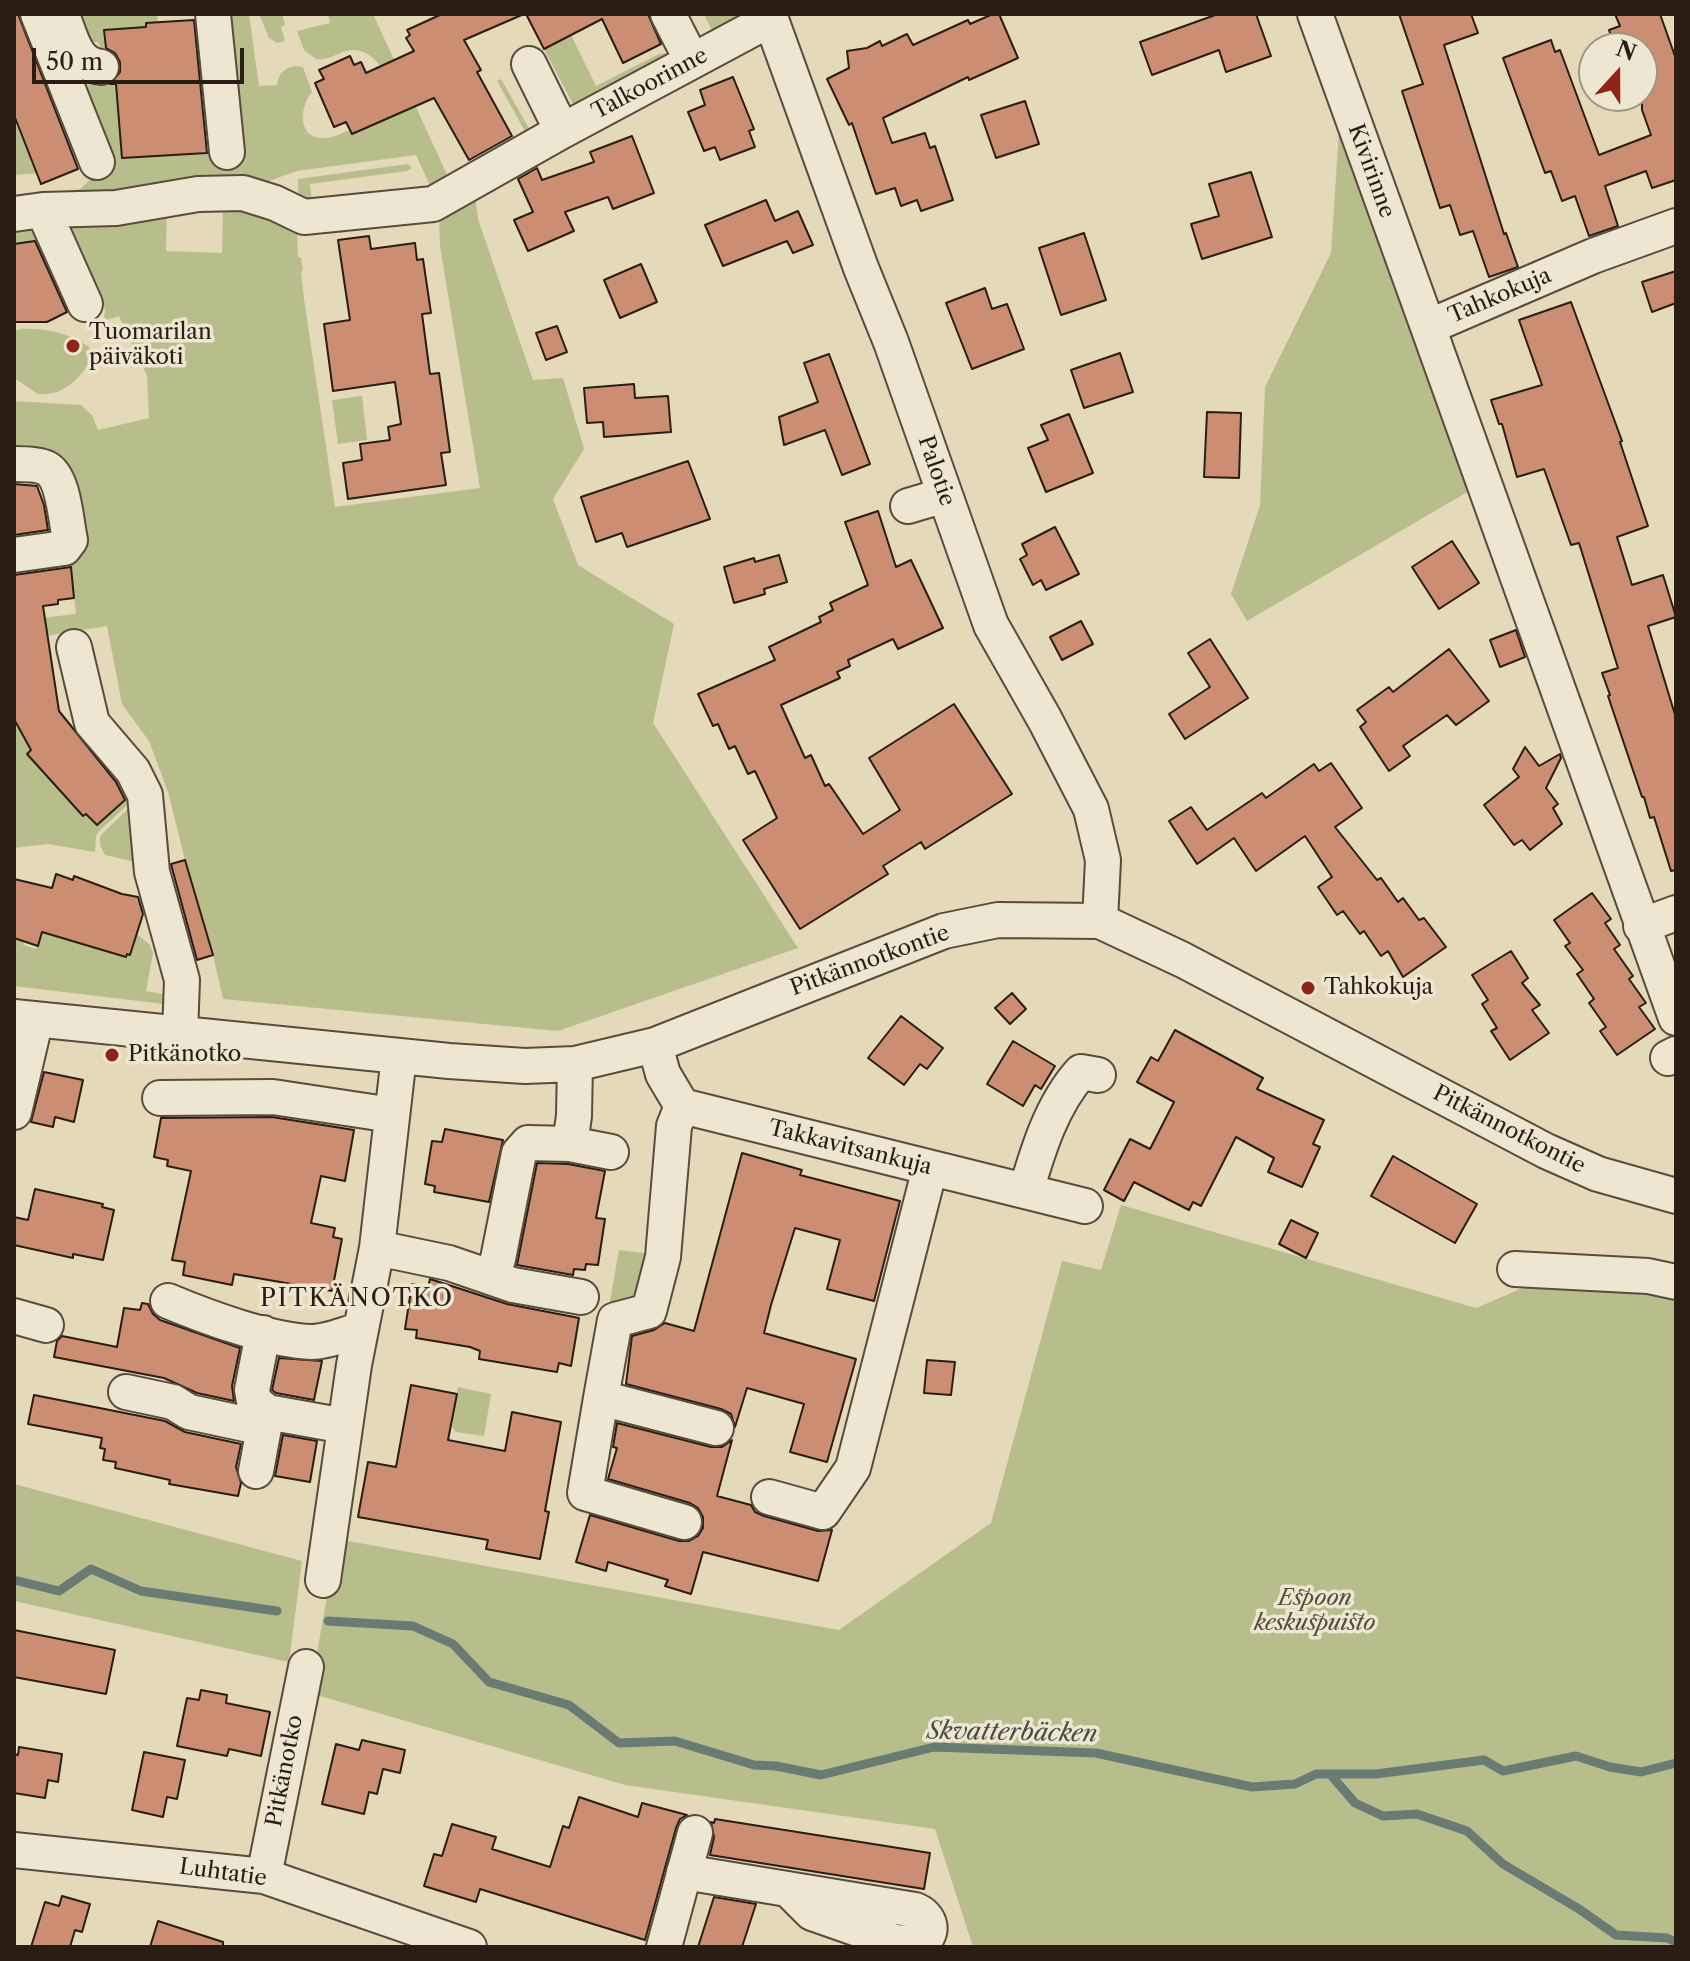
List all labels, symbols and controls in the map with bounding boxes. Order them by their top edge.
scale bar [36,32,248,82]
north arrow [1578,32,1658,112]
text: N [1612,35,1640,67]
street label: Talkoorinne [588,42,712,126]
text: 50 m [46,47,103,76]
street label: Kivirinne [1342,120,1400,222]
street label: Tahkokuja [1445,263,1555,329]
place label: Tuomarilan päiväkoti [89,320,212,372]
marker: Tuomarilan päiväkoti [64,337,82,355]
street label: Palotie [912,432,960,510]
street label: Pitkännotkontie [787,920,953,1002]
place label: Tahkokuja [1324,975,1433,1001]
marker: Tahkokuja [1299,979,1317,997]
place label: Pitkänotko [128,1042,241,1068]
marker: Pitkänotko [103,1046,121,1064]
street label: Pitkännotkontie [1428,1080,1590,1180]
street label: Takkavitsankuja [766,1115,934,1181]
district label: PITKÄNOTKO [260,1285,454,1313]
park label: Espoon keskuspuisto [1255,1586,1375,1638]
street label: Pitkänotko [261,1713,309,1829]
water label: Skvatterbäcken [927,1717,1097,1749]
street label: Luhtatie [178,1854,268,1892]

